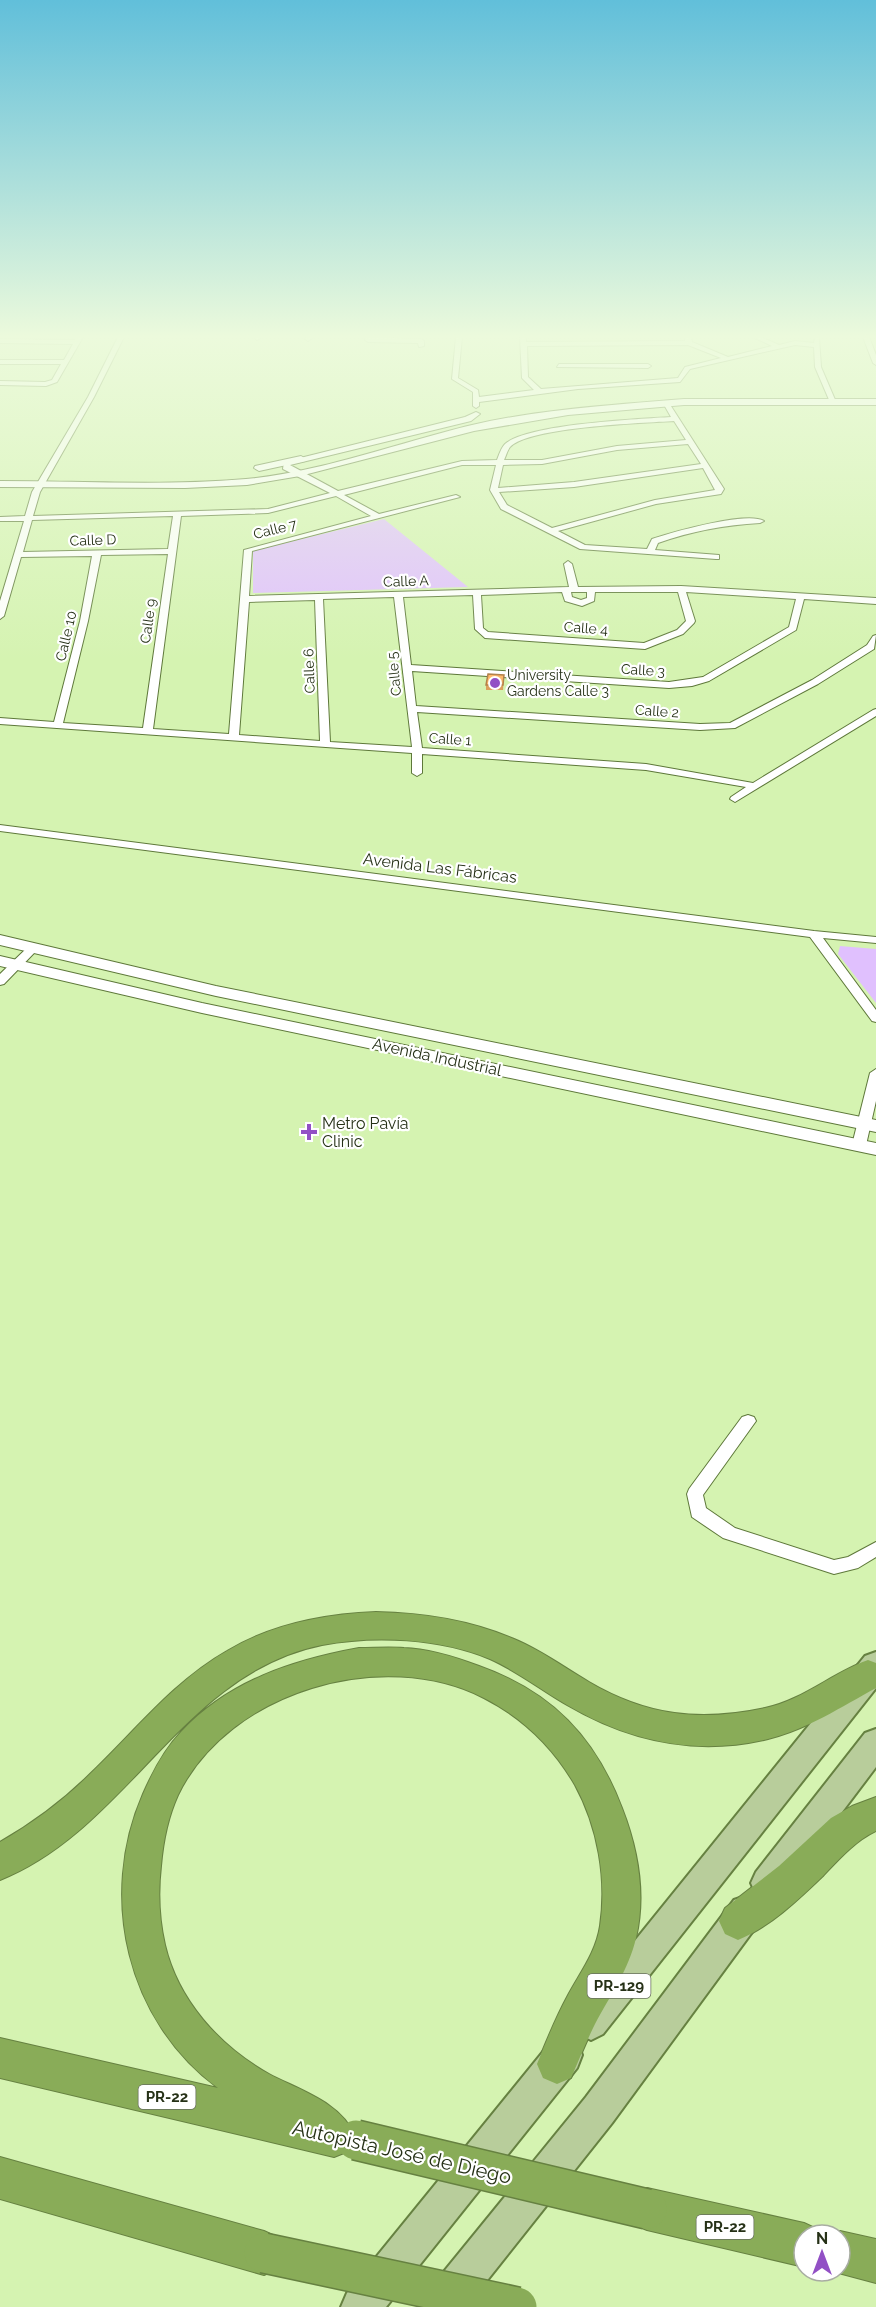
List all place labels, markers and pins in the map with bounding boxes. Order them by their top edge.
place label: University Gardens Calle 3 [507,667,609,699]
marker: University Gardens Calle 3 [488,676,502,690]
place label: Metro Pavía Clinic [322,1114,409,1151]
marker: Metro Pavía Clinic [300,1123,318,1141]

